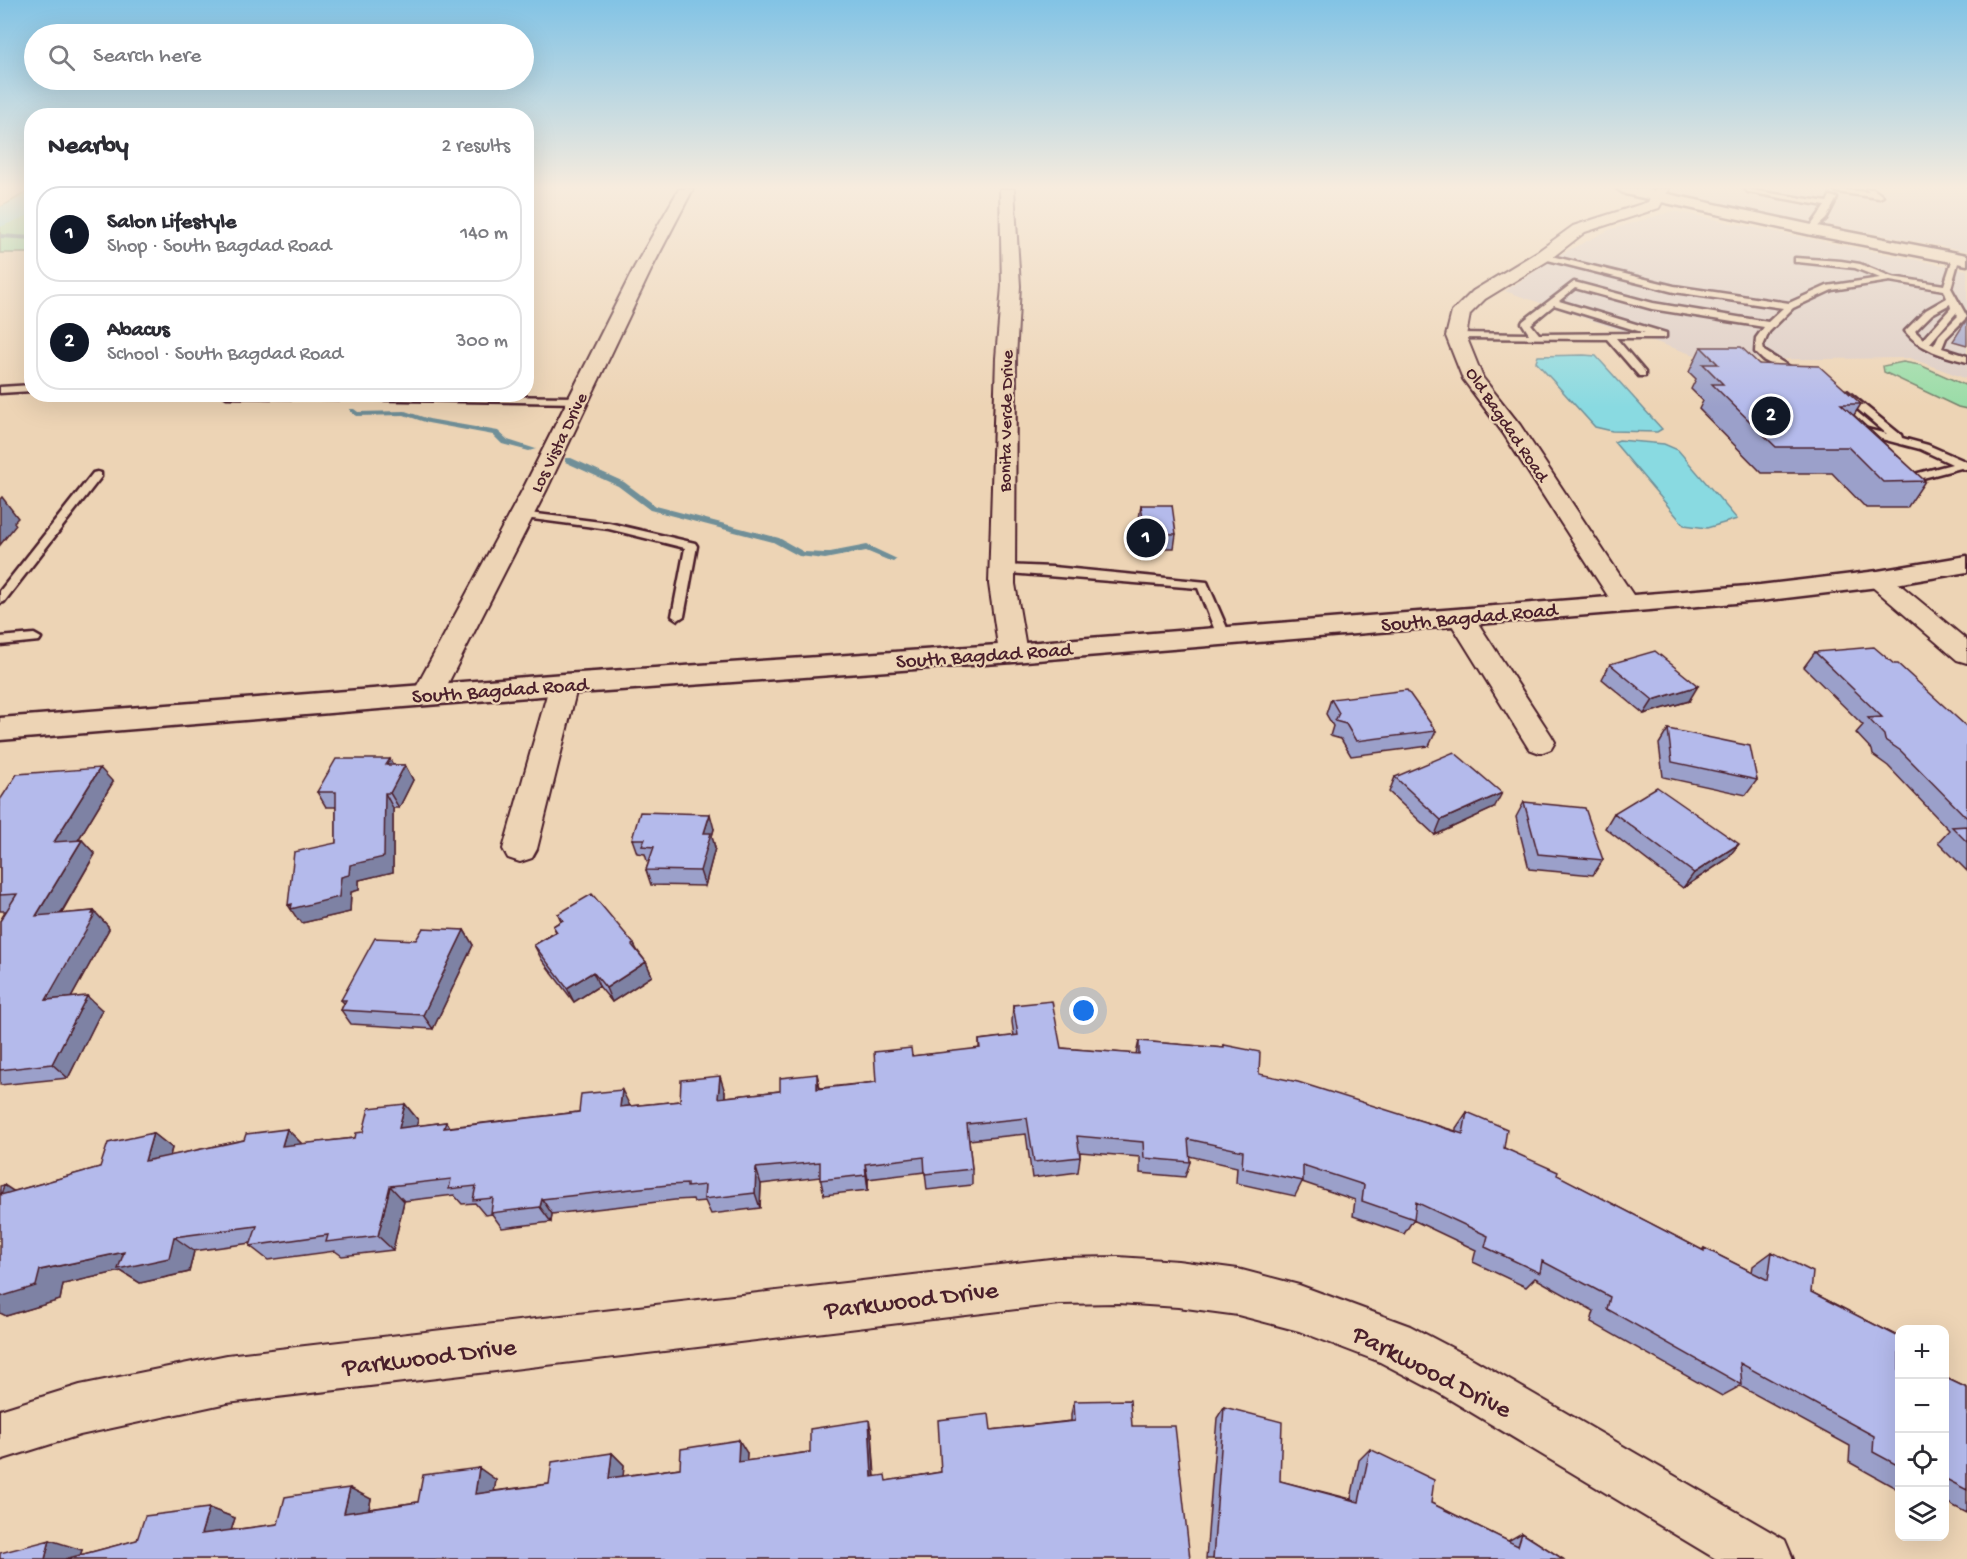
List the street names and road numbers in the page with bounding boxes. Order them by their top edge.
street label: Bonita Verde Drive [996,349,1019,493]
street label: Old Bagdad Road [1460,364,1553,488]
street label: Los Vista Drive [527,389,594,496]
street label: South Bagdad Road [1380,599,1560,640]
street label: South Bagdad Road [895,639,1075,676]
street label: South Bagdad Road [411,674,591,711]
street label: Parkwood Drive [822,1276,1001,1329]
street label: Parkwood Drive [1345,1320,1516,1428]
street label: Parkwood Drive [340,1333,519,1386]

